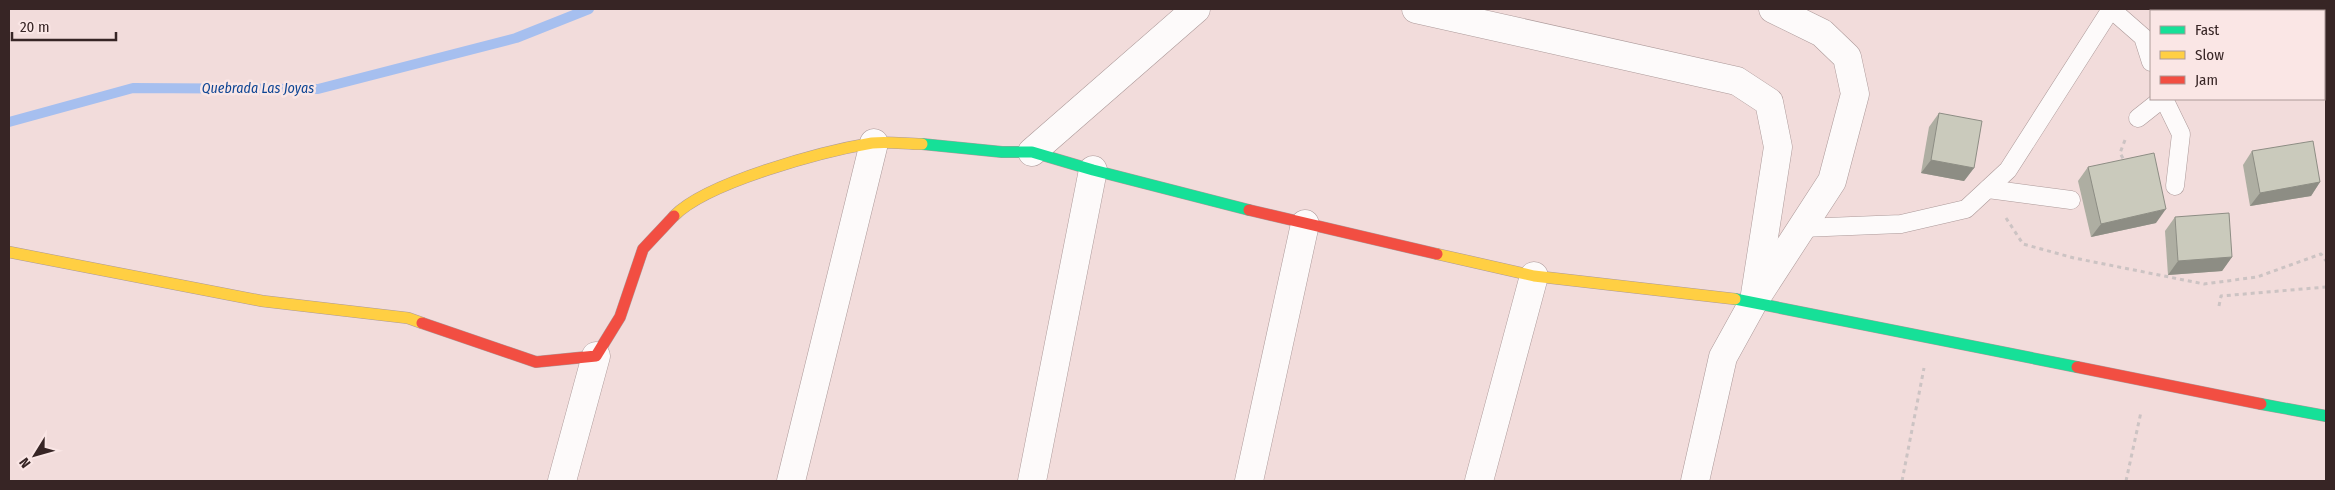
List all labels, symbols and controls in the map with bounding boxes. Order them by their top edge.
scale bar [12,10,116,42]
legend [2150,10,2325,100]
text: 20 m [20,18,50,36]
text: Fast [2195,21,2219,39]
text: Slow [2195,46,2224,64]
text: Jam [2195,71,2218,89]
water label: Quebrada Las Joyas [202,80,314,97]
north arrow [10,430,60,480]
text: N [16,454,34,471]

